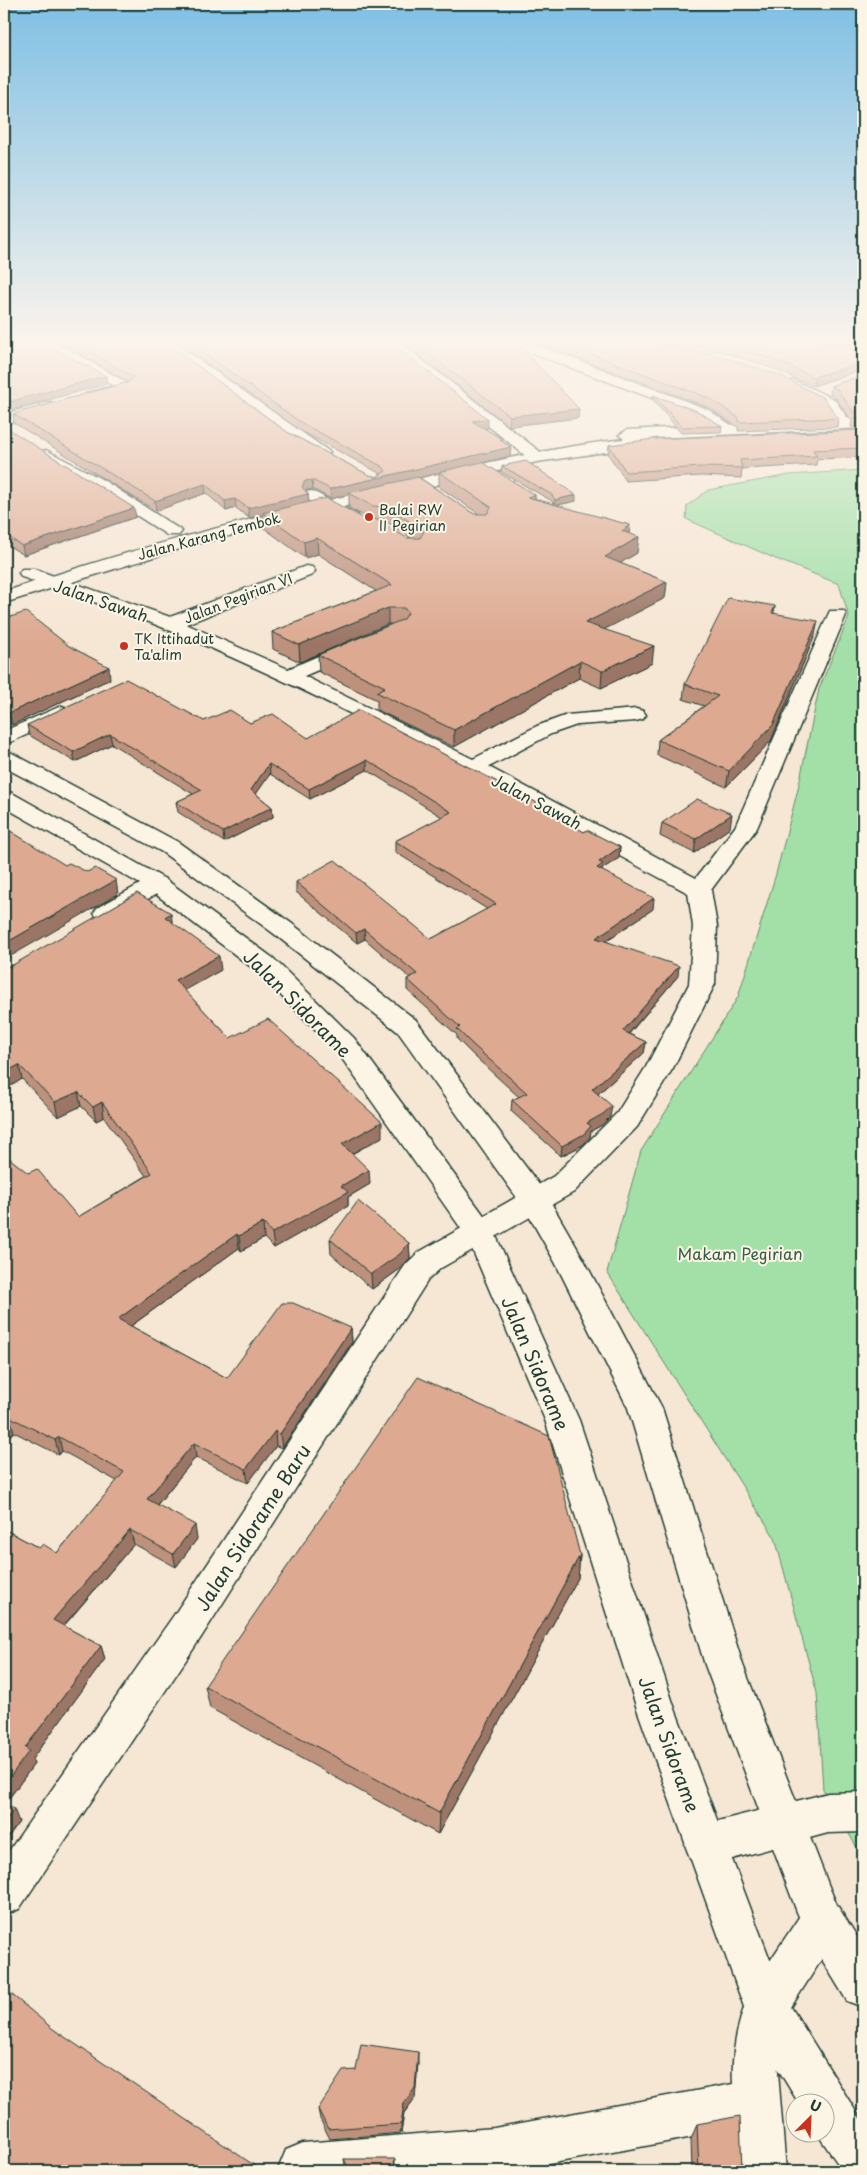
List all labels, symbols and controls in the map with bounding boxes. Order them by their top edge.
place label: Balai RW II Pegirian [379,499,446,536]
street label: Jalan Karang Tembok [135,507,283,565]
marker: Balai RW II Pegirian [363,511,375,523]
street label: Jalan Pegirian VI [181,568,295,628]
street label: Jalan Sawah [50,573,152,627]
place label: TK Ittihadut Ta'alim [134,628,214,665]
marker: TK Ittihadut Ta'alim [118,640,130,652]
street label: Jalan Sawah [488,767,586,835]
street label: Jalan Sidorame [238,943,358,1063]
park label: Makam Pegirian [677,1241,803,1265]
street label: Jalan Sidorame [495,1292,577,1434]
street label: Jalan Sidorame Baru [187,1438,317,1616]
street label: Jalan Sidorame [632,1672,708,1816]
north arrow [784,2092,834,2142]
text: U [806,2094,825,2117]

